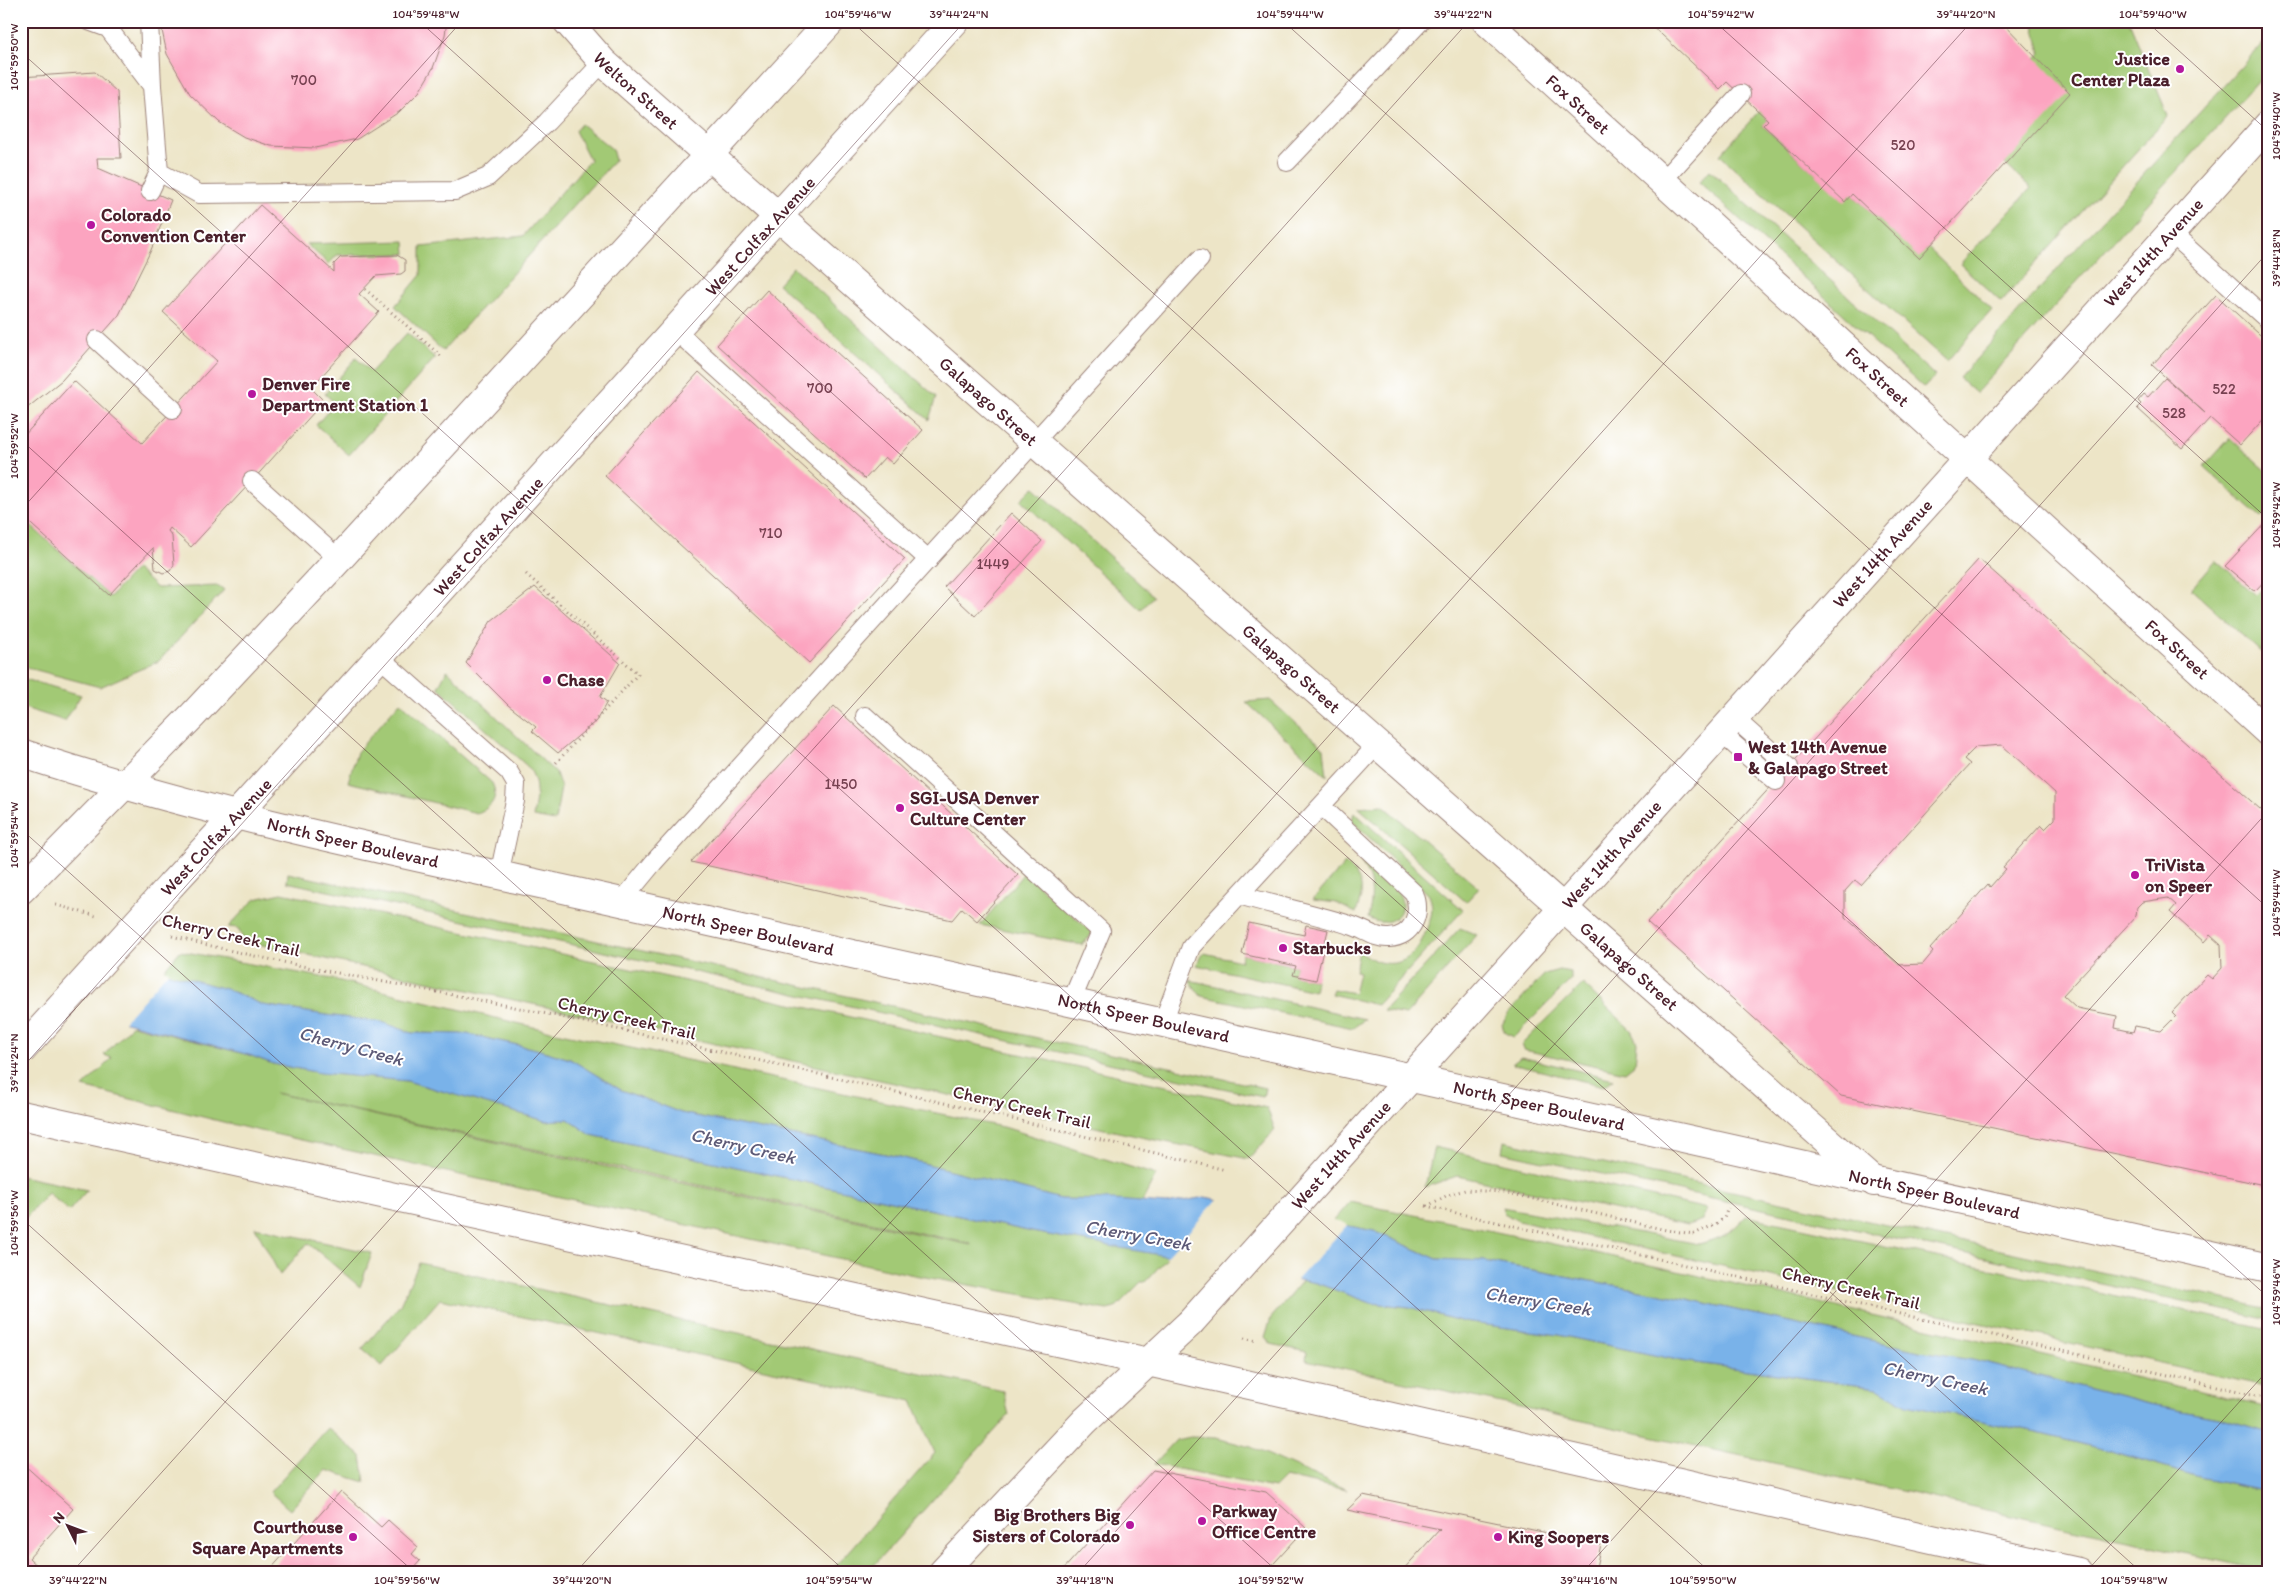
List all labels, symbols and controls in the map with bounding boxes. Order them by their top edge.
text: 104°59'48"W [393,7,459,21]
text: 104°59'46"W [825,7,891,21]
text: 39°44'24"N [929,7,989,21]
text: 104°59'44"W [1256,7,1324,21]
text: 39°44'22"N [1434,7,1492,21]
text: 104°59'42"W [1688,7,1754,21]
text: 39°44'20"N [1936,7,1996,21]
text: 104°59'40"W [2119,7,2187,21]
text: 104°59'50"W [7,24,21,90]
street label: Welton Street [588,47,683,134]
place label: Justice Center Plaza [2071,48,2171,91]
marker: Justice Center Plaza [2174,63,2186,75]
street label: Fox Street [1541,70,1614,139]
house number: 700 [291,71,317,89]
text: 104°59'40"W [2269,92,2283,160]
house number: 520 [1890,136,1916,154]
street label: West Colfax Avenue [700,172,820,301]
street label: West 14th Avenue [2099,193,2208,312]
place label: Colorado Convention Center [101,204,247,247]
marker: Colorado Convention Center [85,219,97,231]
text: 39°44'18"N [2269,229,2283,287]
street label: Fox Street [1841,342,1914,412]
street label: Galapago Street [934,352,1042,451]
place label: Denver Fire Department Station 1 [262,373,429,416]
house number: 700 [807,379,833,397]
house number: 522 [2212,380,2236,398]
marker: Denver Fire Department Station 1 [246,388,258,400]
house number: 528 [2162,404,2186,422]
text: 104°59'52"W [7,413,21,479]
street label: West Colfax Avenue [429,472,548,601]
text: 104°59'42"W [2269,482,2283,548]
street label: West 14th Avenue [1828,494,1937,613]
house number: 710 [759,524,783,542]
house number: 1449 [977,555,1010,573]
street label: Fox Street [2140,615,2214,684]
street label: Galapago Street [1237,619,1345,718]
place label: Chase [557,669,605,691]
marker: Chase [541,674,553,686]
place label: West 14th Avenue & Galapago Street [1748,736,1888,779]
marker: West 14th Avenue & Galapago Street [1732,751,1744,763]
street label: West Colfax Avenue [156,773,276,901]
house number: 1450 [824,775,858,793]
place label: SGI-USA Denver Culture Center [910,787,1040,830]
street label: West 14th Avenue [1557,795,1666,914]
text: 104°59'54"W [7,802,21,868]
marker: SGI-USA Denver Culture Center [894,802,906,814]
street label: North Speer Boulevard [265,812,441,873]
place label: TriVista on Speer [2144,854,2213,897]
marker: TriVista on Speer [2129,869,2141,881]
text: 104°59'44"W [2269,869,2283,937]
street label: North Speer Boulevard [660,901,836,961]
street label: Cherry Creek Trail [160,908,302,962]
street label: Galapago Street [1575,917,1683,1016]
place label: Starbucks [1293,937,1371,959]
marker: Starbucks [1277,942,1289,954]
street label: North Speer Boulevard [1056,988,1232,1048]
street label: Cherry Creek Trail [556,991,698,1045]
water label: Cherry Creek [296,1021,407,1071]
text: 39°44'24"N [7,1033,21,1093]
street label: North Speer Boulevard [1451,1076,1627,1136]
street label: Cherry Creek Trail [951,1080,1093,1134]
street label: West 14th Avenue [1286,1096,1396,1214]
water label: Cherry Creek [688,1123,799,1169]
street label: North Speer Boulevard [1846,1164,2023,1224]
text: 104°59'56"W [7,1190,21,1256]
water label: Cherry Creek [1083,1214,1194,1256]
text: 104°59'46"W [2269,1259,2283,1325]
street label: Cherry Creek Trail [1780,1261,1922,1315]
water label: Cherry Creek [1484,1281,1594,1321]
water label: Cherry Creek [1880,1356,1991,1401]
north arrow [42,1500,92,1550]
place label: Parkway Office Centre [1212,1500,1316,1543]
place label: Big Brothers Big Sisters of Colorado [972,1504,1121,1547]
text: N [49,1508,68,1527]
marker: Parkway Office Centre [1196,1515,1208,1527]
place label: Courthouse Square Apartments [192,1516,343,1559]
marker: Big Brothers Big Sisters of Colorado [1124,1519,1136,1531]
place label: King Soopers [1508,1526,1609,1548]
marker: Courthouse Square Apartments [347,1531,359,1543]
marker: King Soopers [1492,1531,1504,1543]
text: 39°44'22"N [49,1573,107,1587]
text: 104°59'56"W [374,1573,440,1587]
text: 39°44'20"N [552,1573,612,1587]
text: 104°59'54"W [806,1573,872,1587]
text: 39°44'18"N [1056,1573,1114,1587]
text: 104°59'52"W [1238,1573,1304,1587]
text: 39°44'16"N [1560,1573,1618,1587]
text: 104°59'50"W [1670,1573,1736,1587]
text: 104°59'48"W [2101,1573,2167,1587]

